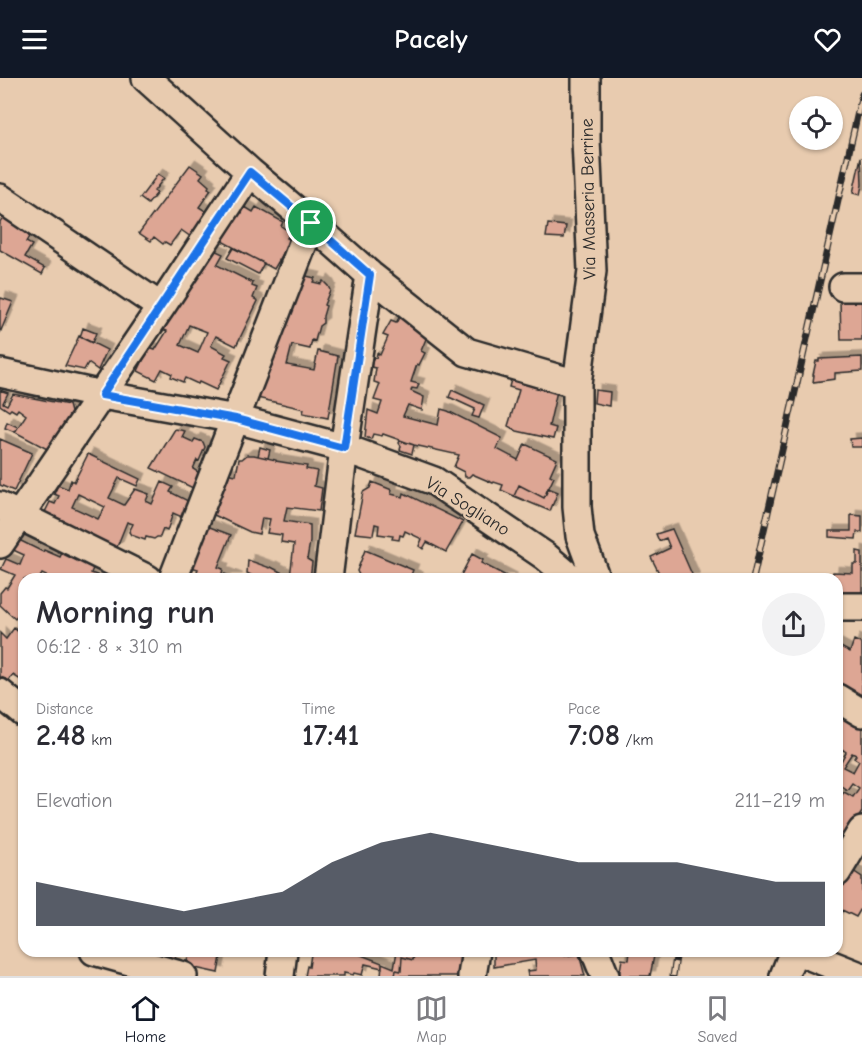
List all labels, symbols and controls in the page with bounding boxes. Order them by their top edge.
icon: menu [18,23,51,56]
icon: heart [811,23,844,56]
text: Pacely [394,24,468,55]
map controls [789,96,843,150]
button: locate [789,96,843,150]
street label: Via Masseria Berrine [577,118,600,280]
pin [285,197,336,248]
icon: arrive [294,206,327,239]
street label: Via Sogliano [422,472,514,540]
text: Morning run [36,593,215,631]
button: share [762,593,825,656]
text: 06:12 · 8 × 310 m [36,635,183,658]
text: Distance [36,700,93,718]
text: Time [302,700,335,718]
text: Pace [568,700,600,718]
text: 2.48 [36,718,86,753]
text: 17:41 [302,718,359,753]
text: 7:08 [568,718,620,753]
text: km [86,731,112,749]
text: /km [620,731,654,749]
text: Elevation [36,789,113,812]
text: 211–219 m [734,789,825,812]
tab: Home [125,992,166,1046]
tab: Map [415,992,448,1046]
tab: Saved [697,992,737,1046]

